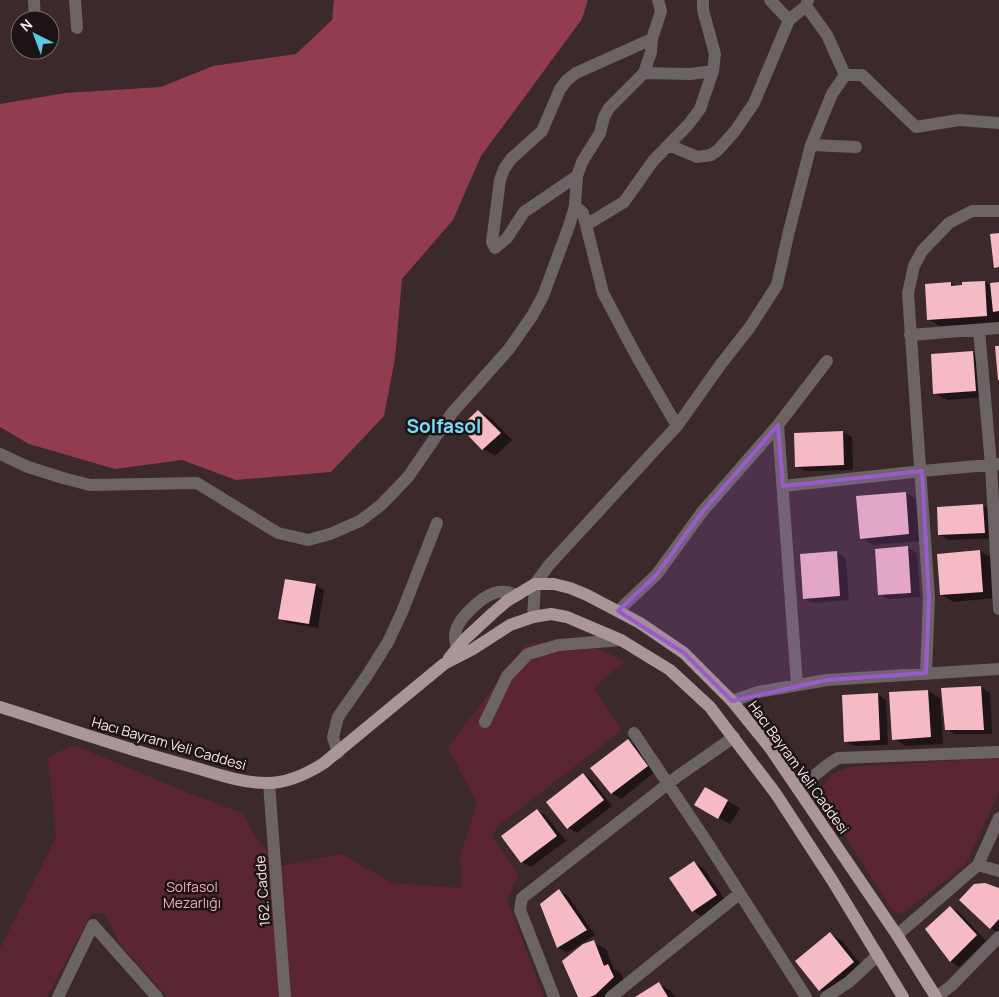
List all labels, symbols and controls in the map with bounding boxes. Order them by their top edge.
north arrow [10,10,60,60]
text: N [16,15,36,35]
district label: Solfasol [407,413,481,439]
street label: Hacı Bayram Veli Caddesi [744,697,854,837]
street label: Hacı Bayram Veli Caddesi [90,712,248,774]
street label: 162. Cadde [250,855,274,927]
park label: Solfasol Mezarlığı [163,877,221,912]

